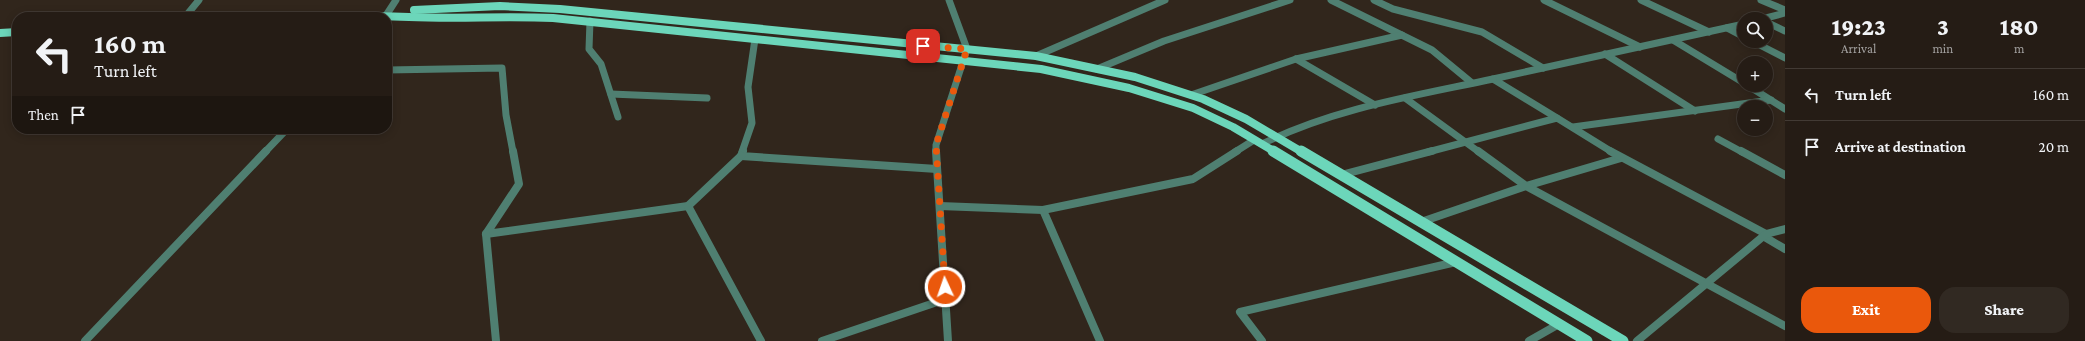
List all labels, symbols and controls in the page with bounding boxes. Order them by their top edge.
map controls [1737,12,1773,136]
button: search [1737,12,1773,48]
text: 19:23 [1832,13,1886,40]
text: 3 [1937,13,1949,40]
text: 180 [2000,13,2039,40]
icon: left [28,28,80,80]
text: 160 m [94,28,166,59]
pin [906,29,940,63]
icon: arrive [912,35,934,57]
text: Arrival [1841,41,1876,56]
text: min [1932,41,1953,56]
text: m [2014,41,2024,56]
button: + [1737,56,1773,92]
text: Turn left [94,61,157,81]
icon: left [1801,84,1823,106]
text: Turn left [1835,87,1891,103]
text: 160 m [2033,87,2069,103]
button: − [1737,100,1773,136]
icon: arrive [67,104,89,126]
text: Then [28,107,59,123]
icon: arrive [1801,136,1823,158]
text: Arrive at destination [1835,139,1966,155]
text: 20 m [2039,139,2069,155]
position arrow [924,266,966,308]
button: Exit [1801,287,1931,333]
button: Share [1939,287,2069,333]

